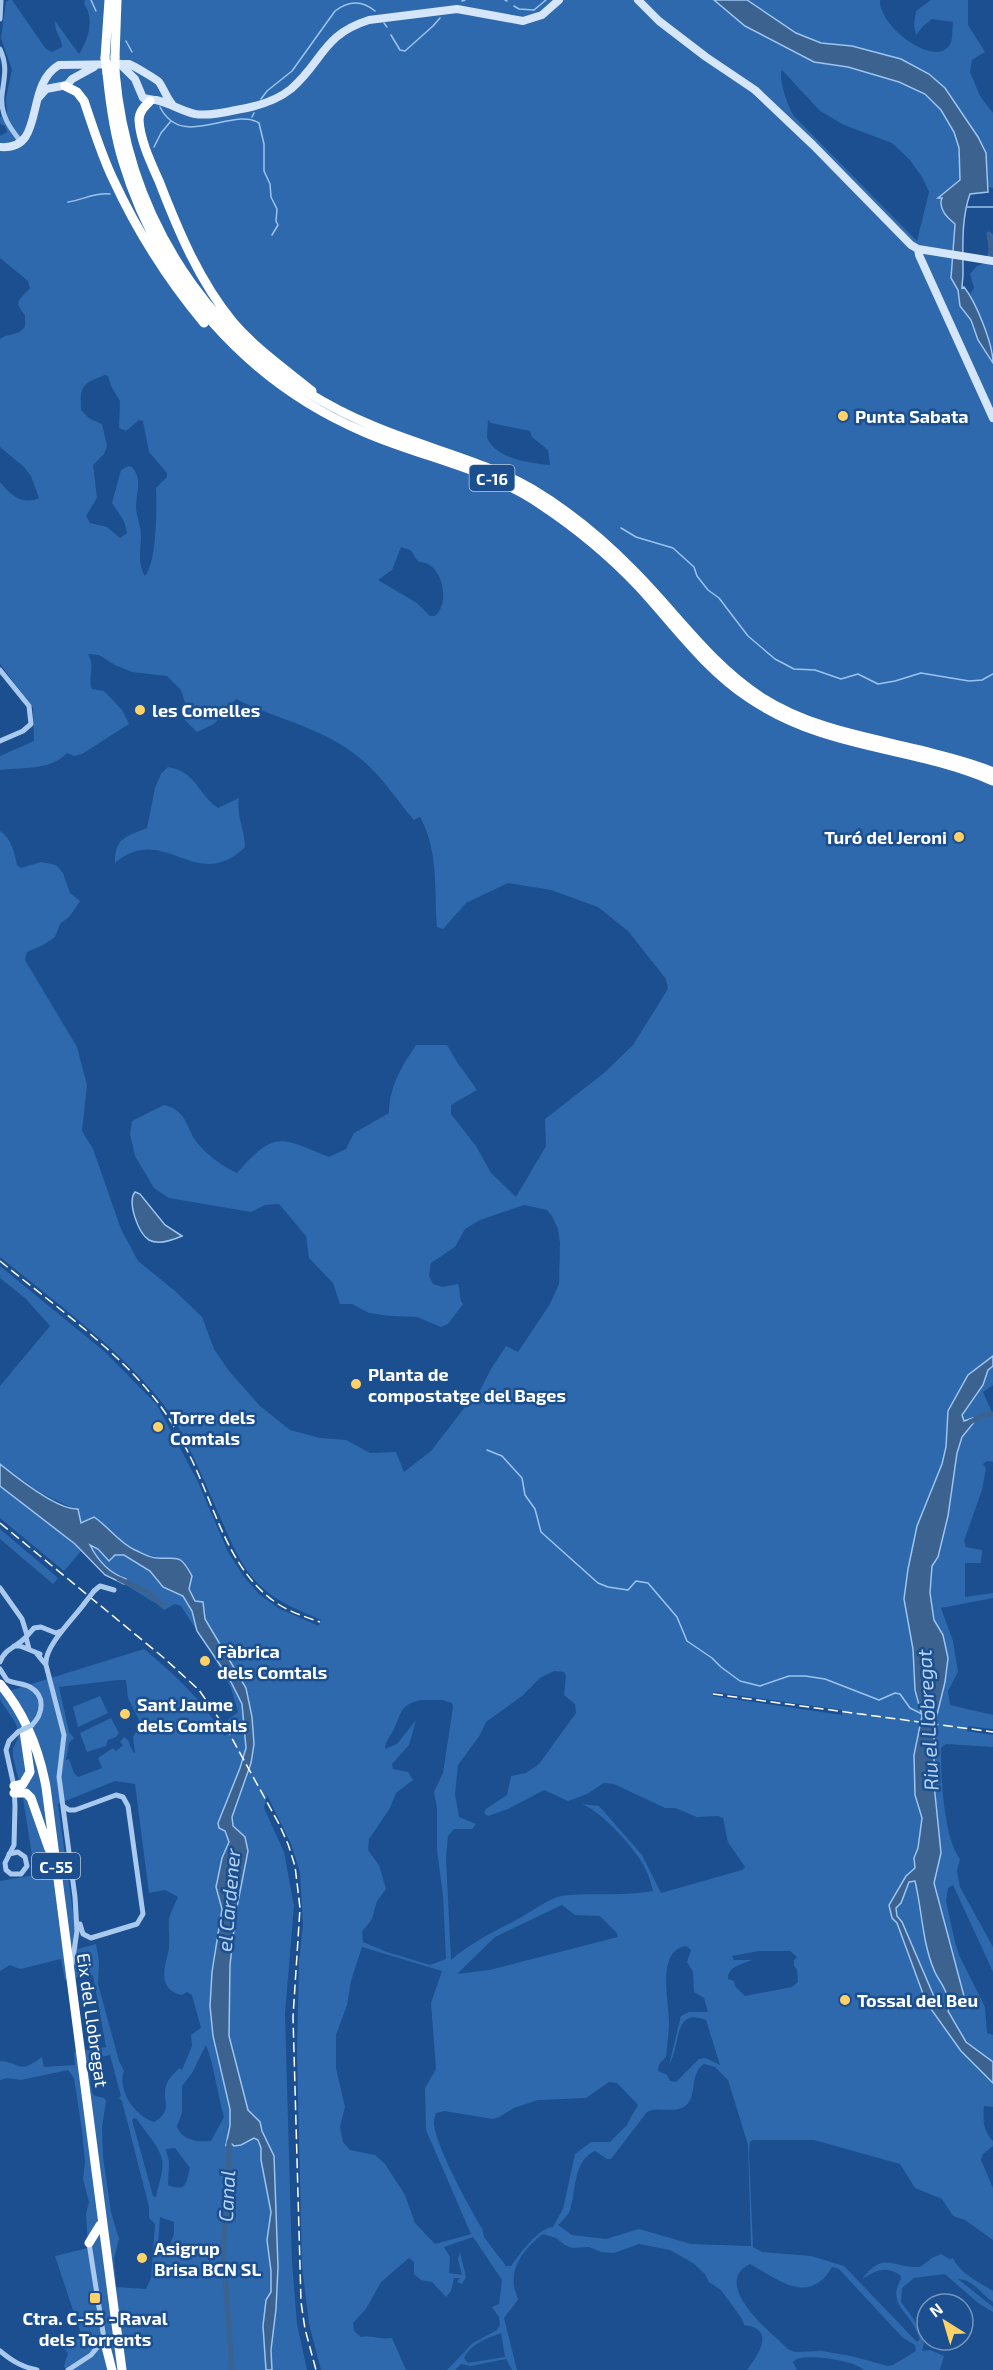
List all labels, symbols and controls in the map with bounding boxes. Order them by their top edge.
place label: Punta Sabata [855,405,969,427]
marker: Punta Sabata [836,409,850,423]
road number: C-16 [470,465,514,491]
place label: les Comelles [152,699,260,721]
marker: les Comelles [133,703,147,717]
place label: Turó del Jeroni [824,826,947,848]
marker: Turó del Jeroni [952,830,966,844]
place label: Planta de compostatge del Bages [368,1363,566,1406]
marker: Planta de compostatge del Bages [349,1377,363,1391]
place label: Torre dels Comtals [170,1406,255,1449]
marker: Torre dels Comtals [151,1420,165,1434]
place label: Fàbrica dels Comtals [217,1640,327,1683]
water label: Riu el Llobregat [911,1648,943,1791]
marker: Fàbrica dels Comtals [198,1654,212,1668]
place label: Sant Jaume dels Comtals [137,1693,247,1736]
marker: Sant Jaume dels Comtals [118,1707,132,1721]
water label: el Cardener [212,1846,245,1953]
road number: C-55 [32,1853,80,1879]
street label: Eix del Llobregat [73,1951,113,2089]
place label: Tossal del Beu [857,1989,978,2011]
marker: Tossal del Beu [838,1993,852,2007]
water label: Canal [213,2170,239,2222]
place label: Asigrup Brisa BCN SL [154,2237,261,2280]
marker: Asigrup Brisa BCN SL [135,2251,149,2265]
marker: Ctra. C-55 - Raval dels Torrents [88,2291,102,2305]
north arrow [915,2292,975,2352]
text: N [925,2299,946,2321]
place label: Ctra. C-55 - Raval dels Torrents [22,2307,168,2350]

